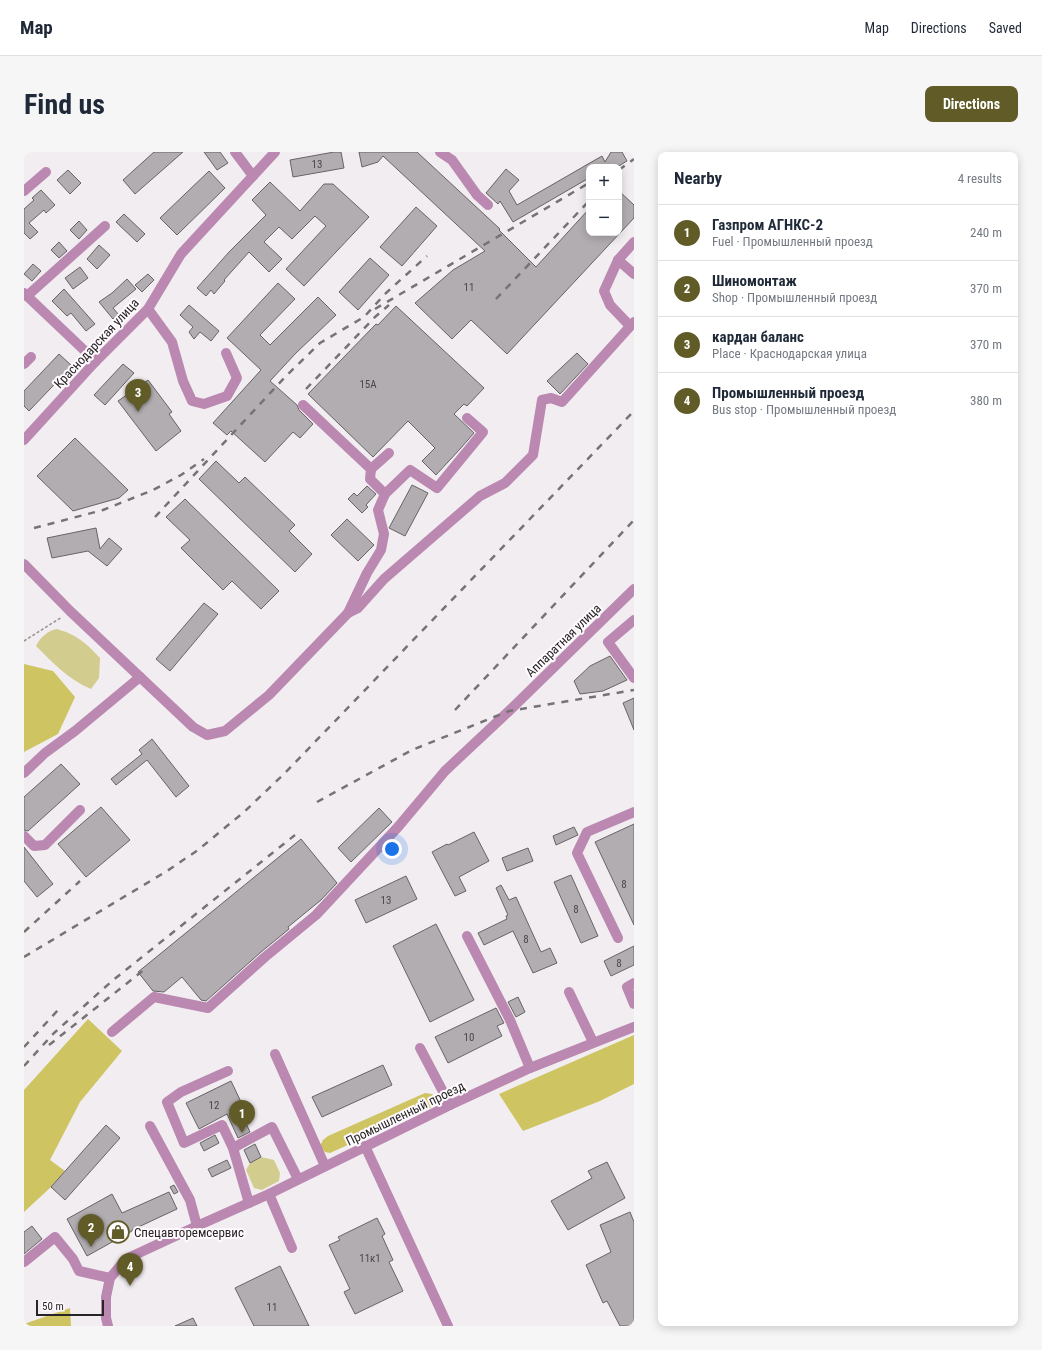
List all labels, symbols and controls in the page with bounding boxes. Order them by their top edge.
text: Map [20,16,53,39]
text: Map [865,20,889,36]
text: Directions [911,20,967,36]
text: Saved [989,20,1022,36]
button: Directions [925,86,1018,122]
text: Find us [24,88,105,121]
house number: 13 [312,158,322,171]
map controls [586,164,622,236]
button: + [586,164,622,200]
text: Nearby [674,168,722,188]
text: 4 results [958,171,1002,186]
button: − [586,200,622,236]
text: Газпром АГНКС-2 [712,216,823,234]
text: 1 [684,225,690,240]
text: 240 m [970,225,1002,240]
text: Fuel · Промышленный проезд [712,234,873,249]
text: Шиномонтаж [712,272,797,290]
house number: 11 [464,281,474,294]
text: 2 [684,281,690,296]
text: 370 m [970,281,1002,296]
text: Shop · Промышленный проезд [712,290,877,305]
street label: Краснодарская улица [51,295,142,391]
text: кардан баланс [712,328,804,346]
text: 3 [684,337,690,352]
text: 370 m [970,337,1002,352]
text: Place · Краснодарская улица [712,346,867,361]
house number: 15А [359,378,377,391]
pin: 3 [125,379,151,412]
text: Промышленный проезд [712,384,864,402]
text: 4 [684,393,690,408]
text: 380 m [970,393,1002,408]
text: Bus stop · Промышленный проезд [712,402,896,417]
street label: Аппаратная улица [523,601,604,680]
your location [382,839,402,859]
house number: 8 [621,878,627,891]
house number: 13 [381,894,391,907]
house number: 8 [573,903,579,916]
house number: 8 [523,933,529,946]
house number: 8 [616,957,622,970]
house number: 10 [464,1031,474,1044]
street label: Промышленный проезд [343,1078,467,1149]
house number: 12 [209,1099,219,1112]
pin: 1 [229,1100,255,1133]
pin: 2 [78,1214,104,1247]
shop icon: Спецавторемсервис [105,1219,131,1245]
place label: Спецавторемсервис [134,1225,244,1240]
house number: 11к1 [359,1252,381,1265]
pin: 4 [117,1253,143,1286]
scale bar [36,1298,104,1317]
text: 50 m [42,1300,64,1313]
house number: 11 [267,1301,277,1314]

